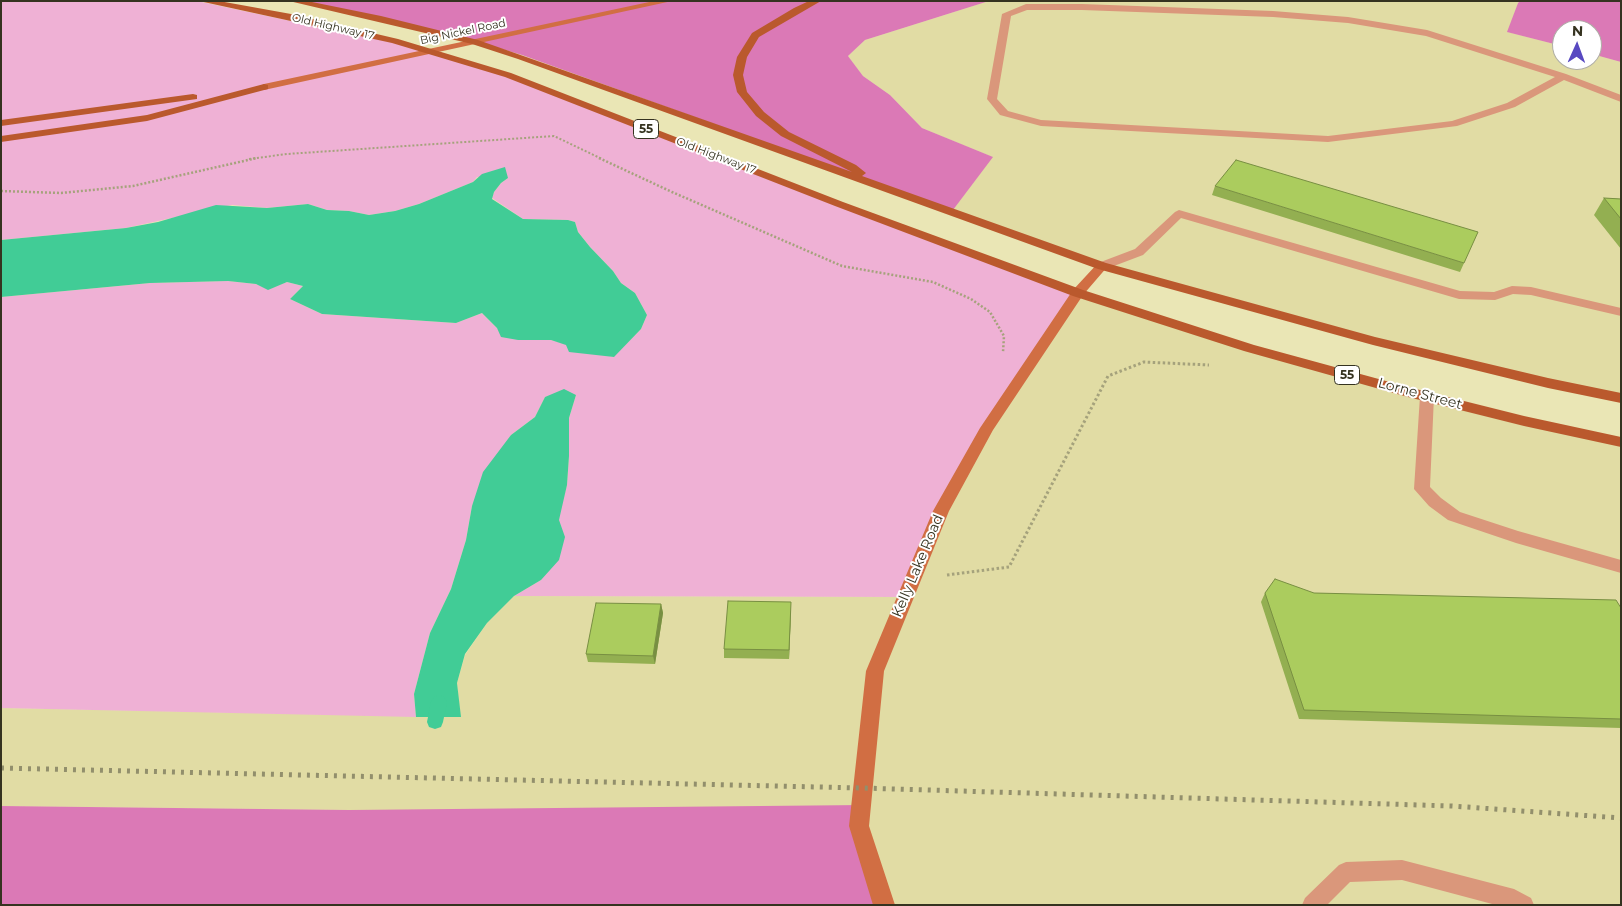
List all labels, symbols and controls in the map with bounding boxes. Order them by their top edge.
street label: Old Highway 17 [290,11,376,43]
street label: Big Nickel Road [419,16,507,48]
north arrow [1552,20,1602,70]
text: N [1572,22,1583,40]
road number: 55 [634,120,658,138]
street label: Old Highway 17 [674,135,758,177]
road number: 55 [1334,366,1360,384]
street label: Lorne Street [1376,375,1464,413]
street label: Kelly Lake Road [889,512,947,620]

